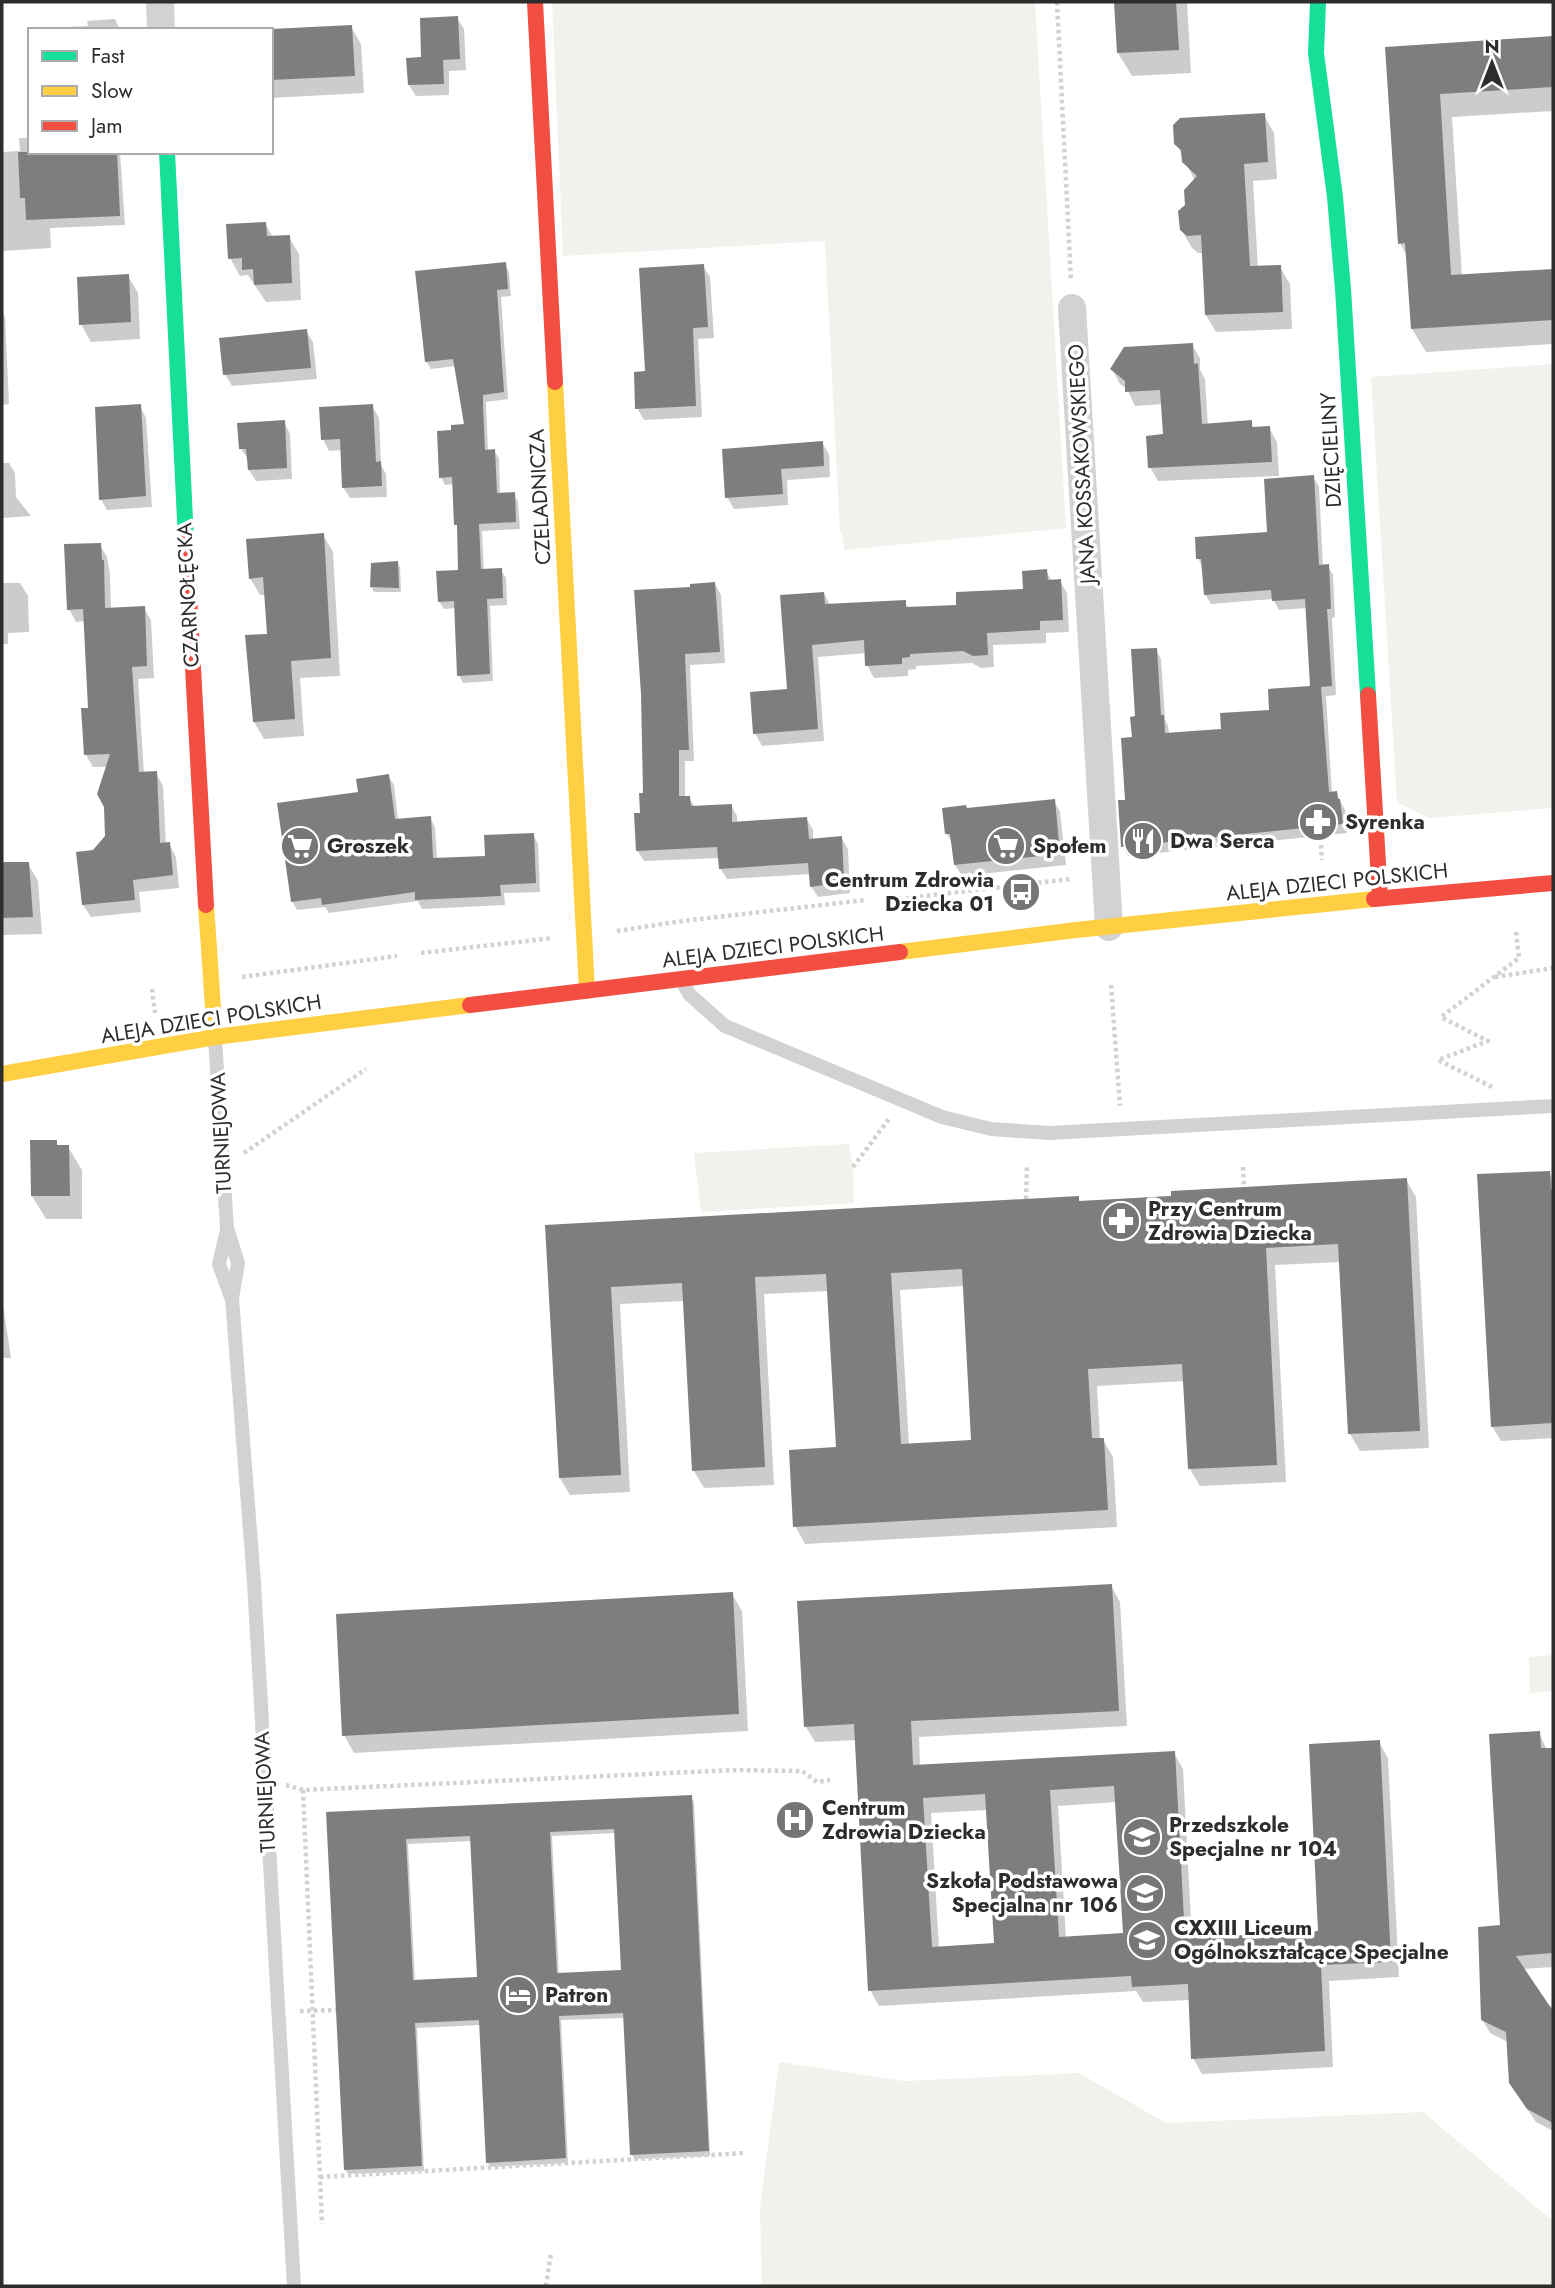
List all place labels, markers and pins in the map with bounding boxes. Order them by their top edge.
pharmacy icon: Syrenka [1297,801,1339,843]
place label: Syrenka [1345,807,1425,837]
restaurant icon: Dwa Serca [1122,820,1164,862]
supermarket icon: Groszek [279,825,321,867]
supermarket icon: Społem [985,825,1027,867]
place label: Dwa Serca [1170,826,1274,856]
place label: Groszek [327,831,409,861]
place label: Społem [1033,831,1106,861]
place label: Centrum Zdrowia Dziecka 01 [825,865,994,919]
bus stop icon: Centrum Zdrowia Dziecka 01 [1000,871,1042,913]
place label: Przy Centrum Zdrowia Dziecka [1148,1194,1312,1248]
pharmacy icon: Przy Centrum Zdrowia Dziecka [1100,1200,1142,1242]
place label: Centrum Zdrowia Dziecka [822,1793,986,1847]
hospital icon: Centrum Zdrowia Dziecka [774,1799,816,1841]
place label: Przedszkole Specjalne nr 104 [1169,1810,1337,1864]
school or university icon: Przedszkole Specjalne nr 104 [1121,1816,1163,1858]
place label: Szkoła Podstawowa Specjalna nr 106 [926,1866,1118,1920]
school or university icon: Szkoła Podstawowa Specjalna nr 106 [1124,1872,1166,1914]
place label: CXXIII Liceum Ogólnokształcące Specjalne [1174,1913,1449,1967]
school or university icon: CXXIII Liceum Ogólnokształcące Specjalne [1126,1919,1168,1961]
hotel icon: Patron [497,1974,539,2016]
place label: Patron [545,1980,608,2010]

